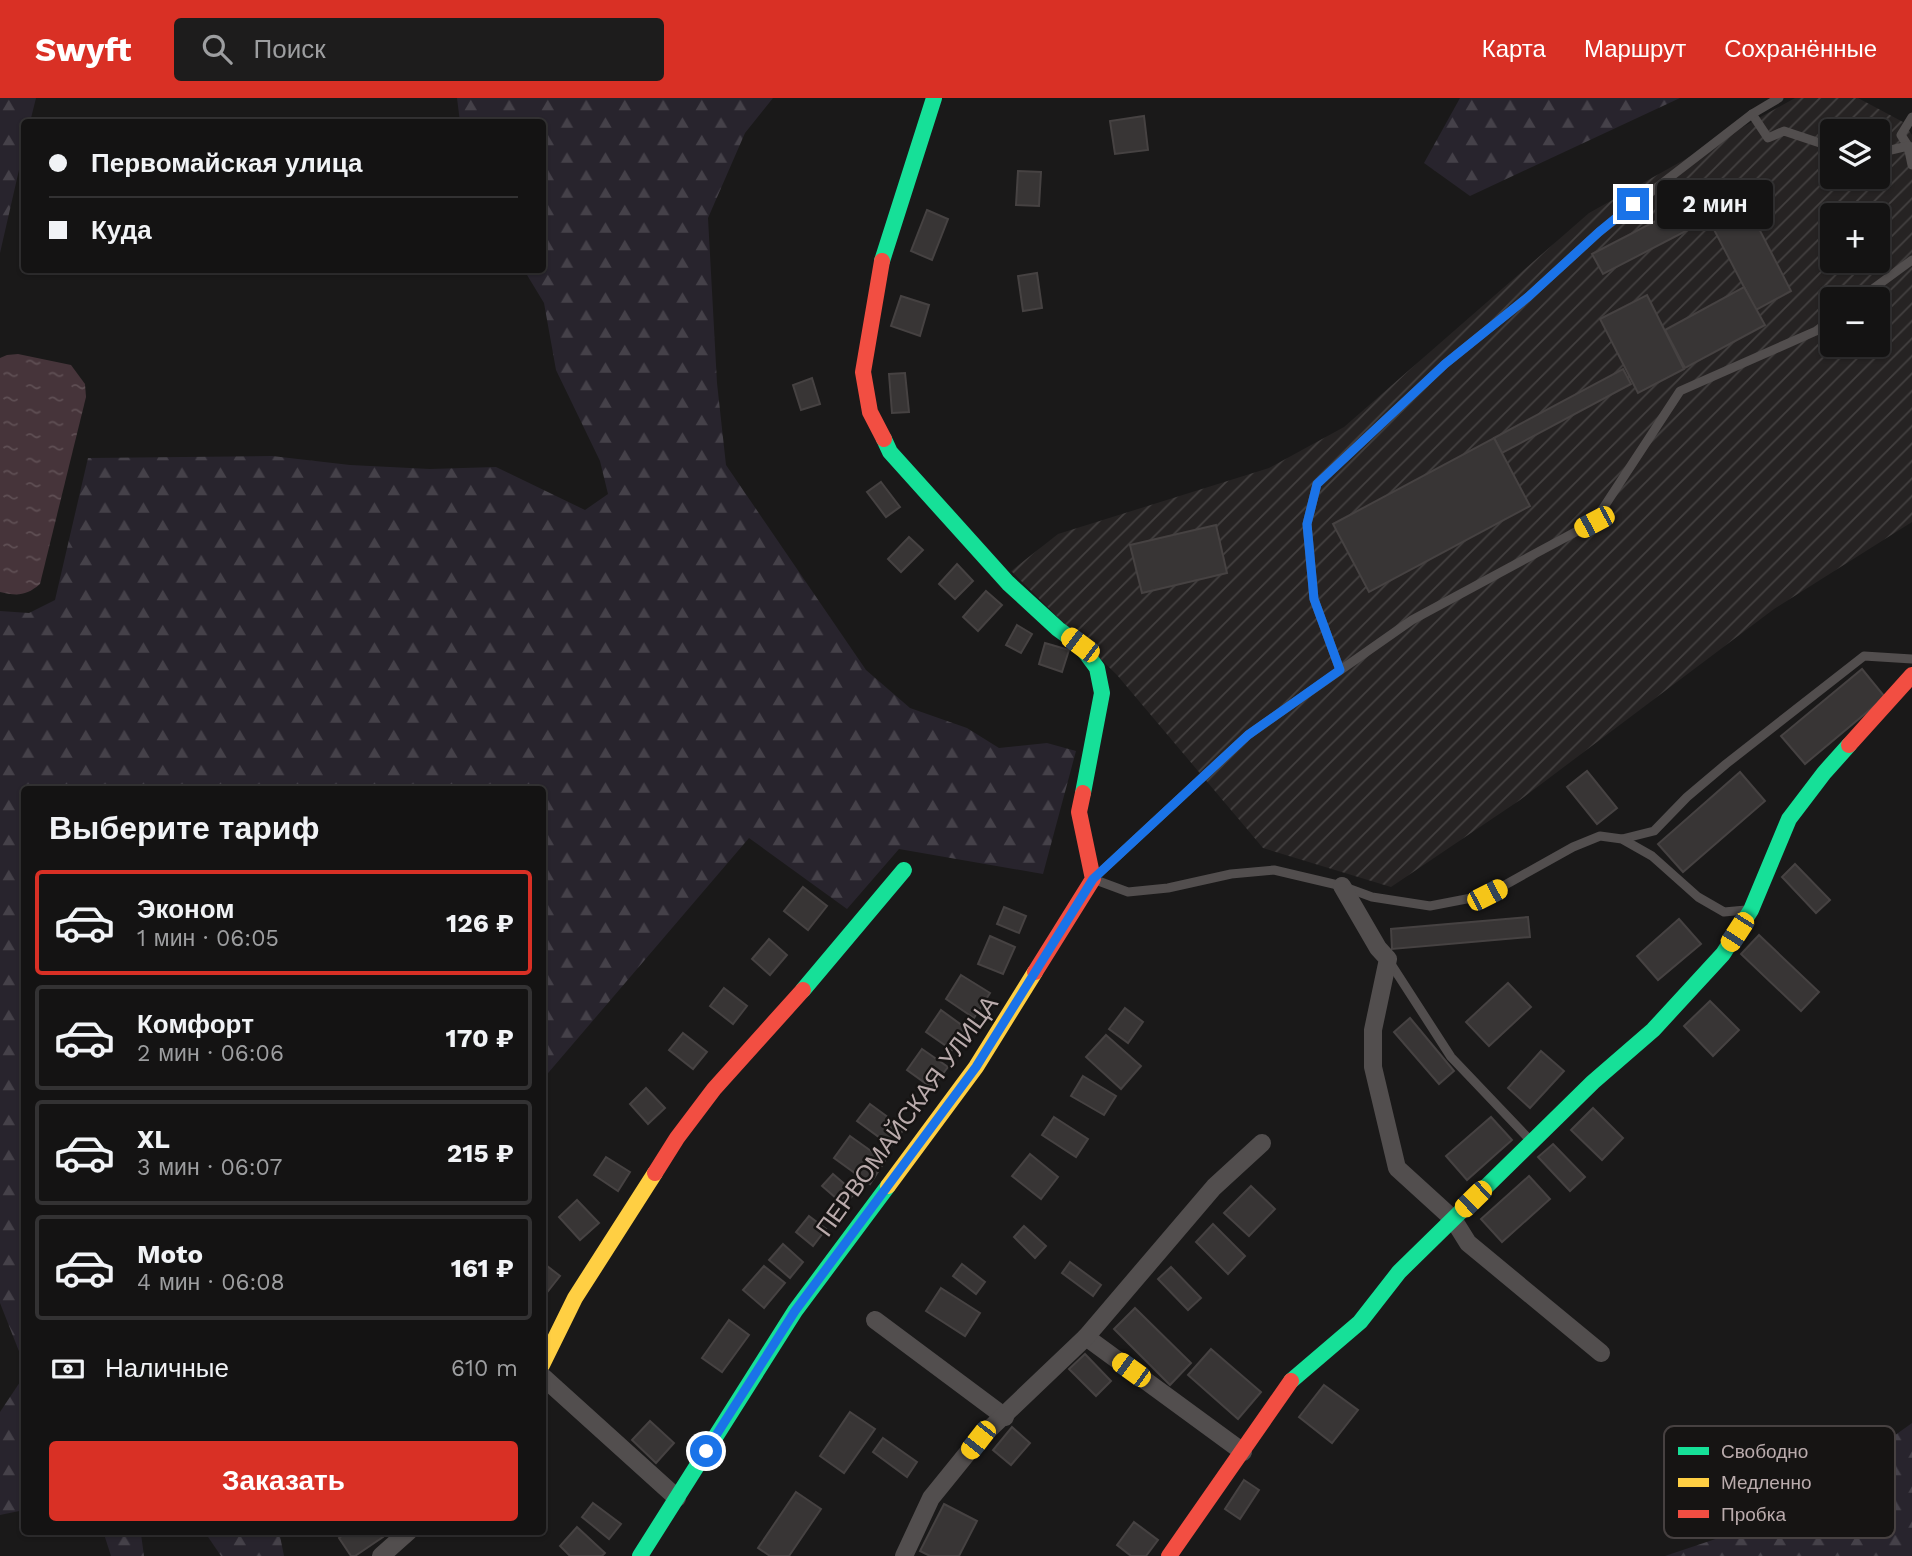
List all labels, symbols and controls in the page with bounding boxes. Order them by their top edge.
search box [174,18,664,81]
text: Swyft [35,30,132,69]
icon: search [198,30,236,68]
text: Поиск [254,34,326,64]
text: Карта [1482,35,1546,63]
text: Маршрут [1584,35,1686,63]
text: Сохранённые [1724,35,1877,63]
map controls [1820,119,1890,357]
button: layers [1820,119,1890,189]
text: Первомайская улица [91,148,362,178]
callout: 2 мин [1658,180,1773,228]
route end [1617,188,1649,220]
text: 2 мин [1682,191,1748,218]
button: + [1820,203,1890,273]
text: Куда [91,215,152,245]
button: − [1820,287,1890,357]
car [1571,503,1618,541]
car [1057,624,1104,666]
text: Выберите тариф [49,809,320,847]
car [1464,876,1511,914]
icon: car [53,891,116,954]
text: Эконом [137,894,235,924]
text: 126 ₽ [446,908,514,938]
car [1717,909,1758,955]
text: 1 мин · 06:05 [137,925,279,952]
street label: ПЕРВОМАЙСКАЯ УЛИЦА [810,990,1004,1242]
icon: car [53,1006,116,1069]
text: Комфорт [137,1009,254,1039]
text: 170 ₽ [446,1023,514,1053]
text: 2 мин · 06:06 [137,1040,284,1067]
icon: car [53,1121,116,1184]
text: XL [137,1124,170,1154]
text: 215 ₽ [447,1138,514,1168]
text: 3 мин · 06:07 [137,1154,282,1181]
car [1451,1177,1496,1221]
icon: car [53,1236,116,1299]
text: Moto [137,1239,203,1269]
text: 161 ₽ [451,1253,514,1283]
text: 4 мин · 06:08 [137,1269,285,1296]
car [1108,1349,1155,1391]
icon: cash [49,1350,87,1388]
text: Наличные [105,1353,229,1383]
text: 610 m [451,1355,518,1382]
car [957,1417,1000,1463]
legend [1664,1426,1895,1538]
route start [690,1435,722,1467]
text: Свободно [1721,1440,1808,1463]
button: Заказать [49,1441,518,1521]
text: Медленно [1721,1471,1811,1494]
text: Пробка [1721,1503,1786,1526]

